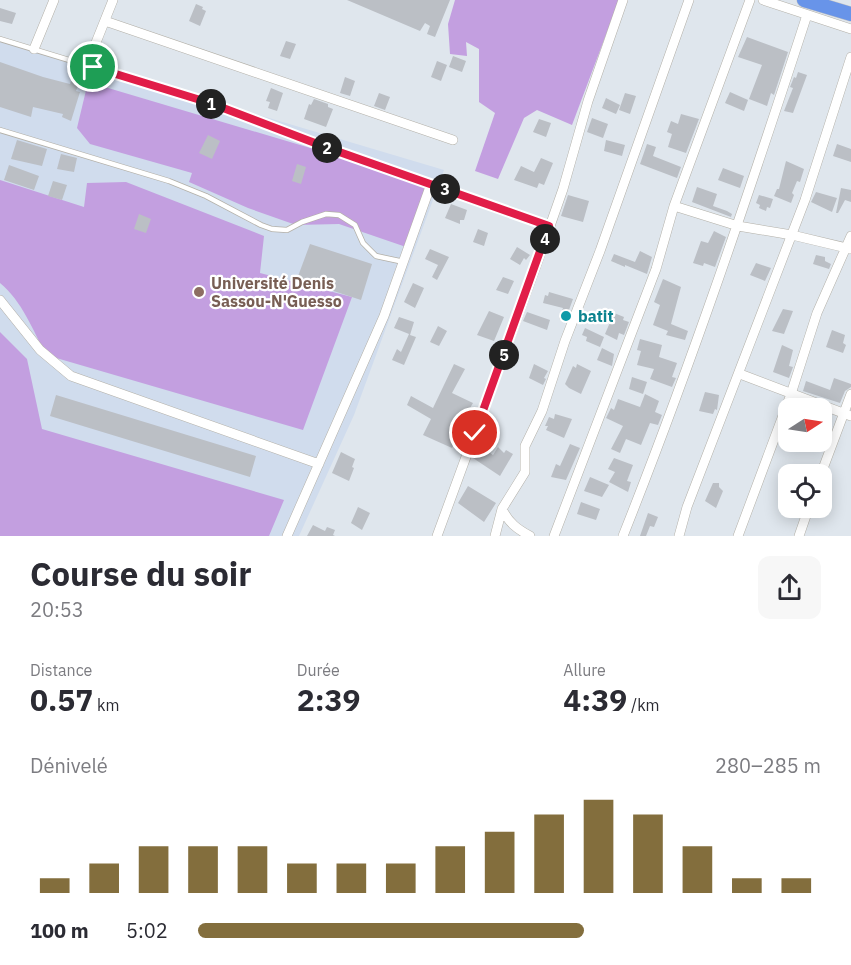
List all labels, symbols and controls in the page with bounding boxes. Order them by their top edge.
pin [67,41,118,92]
icon: arrive [76,50,109,83]
pin: 1 [196,89,226,119]
text: 1 [206,94,216,114]
pin: 2 [312,133,342,163]
text: 2 [322,138,332,158]
pin: 3 [430,174,460,204]
text: 3 [440,179,450,199]
pin: 4 [530,224,560,254]
text: 4 [540,229,550,249]
place label: Université Denis Sassou-N'Guesso [211,273,342,311]
marker: Université Denis Sassou-N'Guesso [192,285,206,299]
place label: batit [578,306,614,326]
marker: batit [559,309,573,323]
pin: 5 [489,340,519,370]
text: 5 [499,345,509,365]
north arrow [778,398,832,452]
map controls [778,398,832,518]
pin [449,407,500,458]
icon: check [458,416,491,449]
button: locate [778,464,832,518]
text: Course du soir [30,552,252,595]
button: share [758,556,821,619]
text: 20:53 [30,596,84,623]
text: Distance [30,660,92,680]
text: Durée [297,660,340,680]
text: Allure [563,660,606,680]
text: 0.57 [30,680,93,719]
text: 2:39 [297,680,361,719]
text: 4:39 [563,680,627,719]
text: km [93,695,120,715]
text: /km [627,695,660,715]
text: Dénivelé [30,752,108,779]
text: 280–285 m [715,752,821,779]
text: 100 m [30,917,89,944]
text: 5:02 [126,917,168,944]

